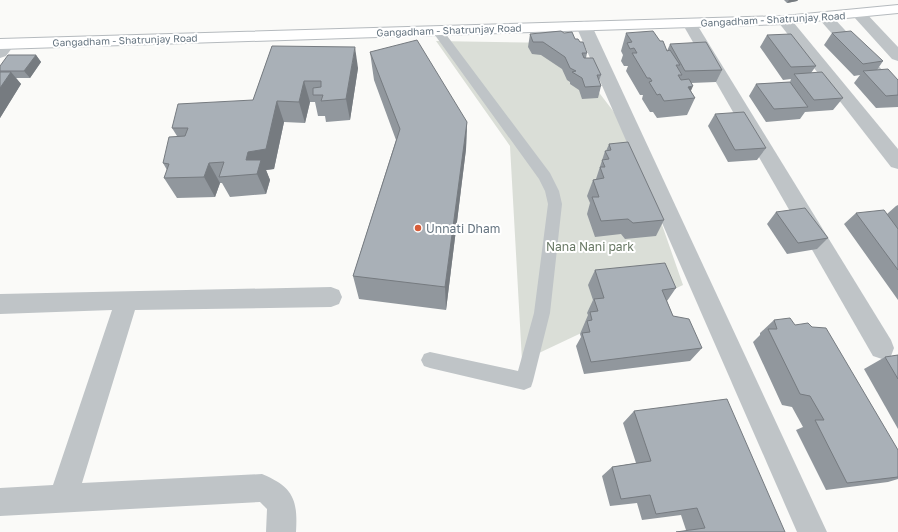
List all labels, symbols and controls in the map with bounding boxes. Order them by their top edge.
street label: Gangadham - Shatrunjay Road [700,9,846,29]
street label: Gangadham - Shatrunjay Road [376,21,522,39]
street label: Gangadham - Shatrunjay Road [52,31,198,49]
place label: Unnati Dham [426,221,500,236]
marker: Unnati Dham [413,223,423,233]
park label: Nana Nani park [546,239,634,254]

